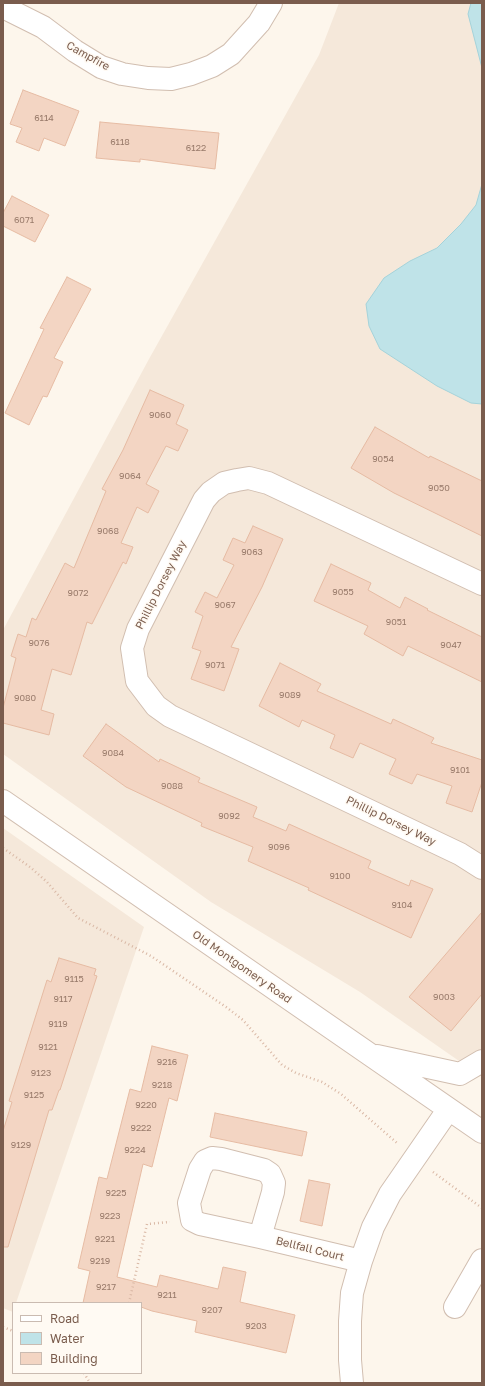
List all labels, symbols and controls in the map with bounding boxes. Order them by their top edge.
street label: Campfire [64,39,112,73]
house number: 6114 [34,113,54,123]
house number: 6118 [110,137,130,147]
house number: 6122 [186,143,206,153]
house number: 6071 [14,215,34,225]
house number: 9060 [149,410,171,420]
house number: 9054 [372,454,394,464]
house number: 9064 [119,471,141,481]
house number: 9050 [428,483,450,493]
house number: 9068 [97,526,119,536]
street label: Phillip Dorsey Way [133,538,189,632]
house number: 9063 [241,547,263,557]
house number: 9055 [332,587,354,597]
house number: 9072 [67,588,89,598]
house number: 9067 [214,600,236,610]
house number: 9051 [386,617,406,627]
house number: 9076 [28,638,50,648]
house number: 9047 [440,640,462,650]
house number: 9071 [205,660,225,670]
house number: 9089 [279,690,301,700]
house number: 9080 [14,693,36,703]
house number: 9084 [102,748,124,758]
house number: 9101 [450,765,470,775]
house number: 9088 [161,781,183,791]
street label: Phillip Dorsey Way [344,794,438,848]
house number: 9092 [218,811,240,821]
house number: 9096 [268,842,290,852]
house number: 9100 [330,871,350,881]
house number: 9104 [392,900,412,910]
street label: Old Montgomery Road [190,928,294,1006]
house number: 9115 [64,974,84,984]
house number: 9003 [433,992,455,1002]
house number: 9117 [54,994,72,1004]
house number: 9119 [48,1019,68,1029]
house number: 9121 [38,1042,58,1052]
house number: 9216 [157,1057,177,1067]
house number: 9123 [31,1068,51,1078]
house number: 9218 [152,1080,172,1090]
house number: 9125 [24,1090,44,1100]
house number: 9220 [135,1100,157,1110]
house number: 9222 [130,1123,152,1133]
house number: 9129 [11,1140,31,1150]
house number: 9224 [124,1145,146,1155]
house number: 9225 [105,1188,127,1198]
house number: 9223 [99,1211,121,1221]
house number: 9221 [95,1234,115,1244]
street label: Bellfall Court [274,1234,346,1264]
house number: 9219 [90,1256,110,1266]
house number: 9217 [96,1282,116,1292]
house number: 9211 [157,1290,177,1300]
legend [12,1302,142,1374]
house number: 9207 [201,1305,223,1315]
text: Road [50,1311,79,1326]
house number: 9203 [245,1321,267,1331]
text: Water [50,1331,84,1346]
text: Building [50,1351,98,1366]

